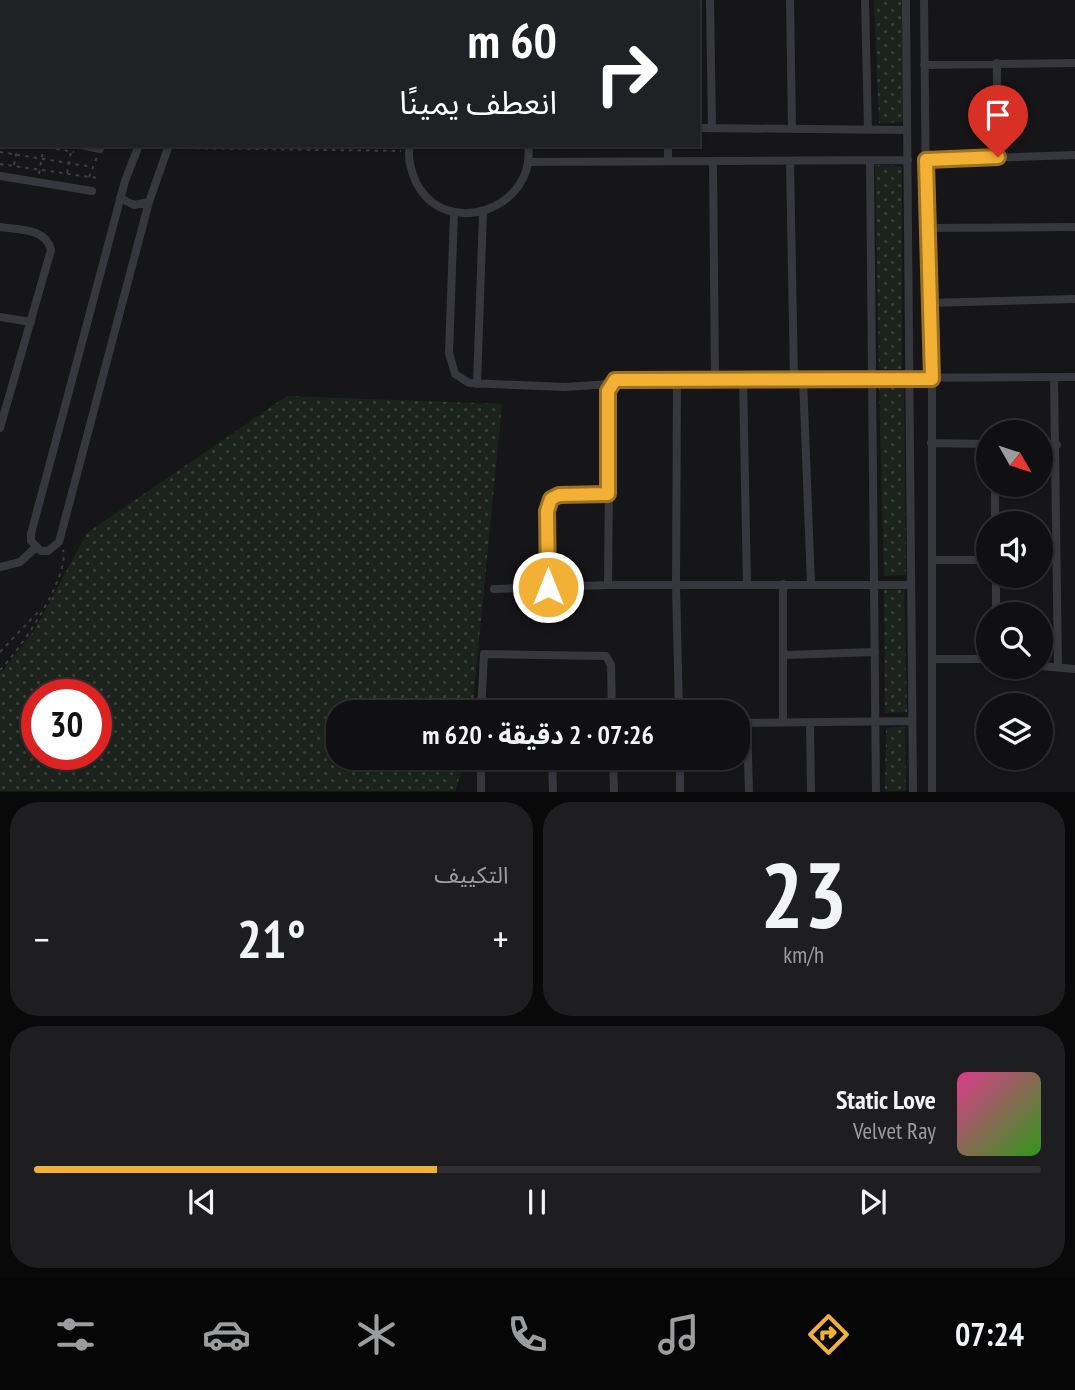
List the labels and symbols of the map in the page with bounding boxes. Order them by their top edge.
pin [968,85,1028,157]
north arrow [976,420,1054,497]
position arrow [511,550,585,624]
speed limit sign: 30 [21,679,112,770]

